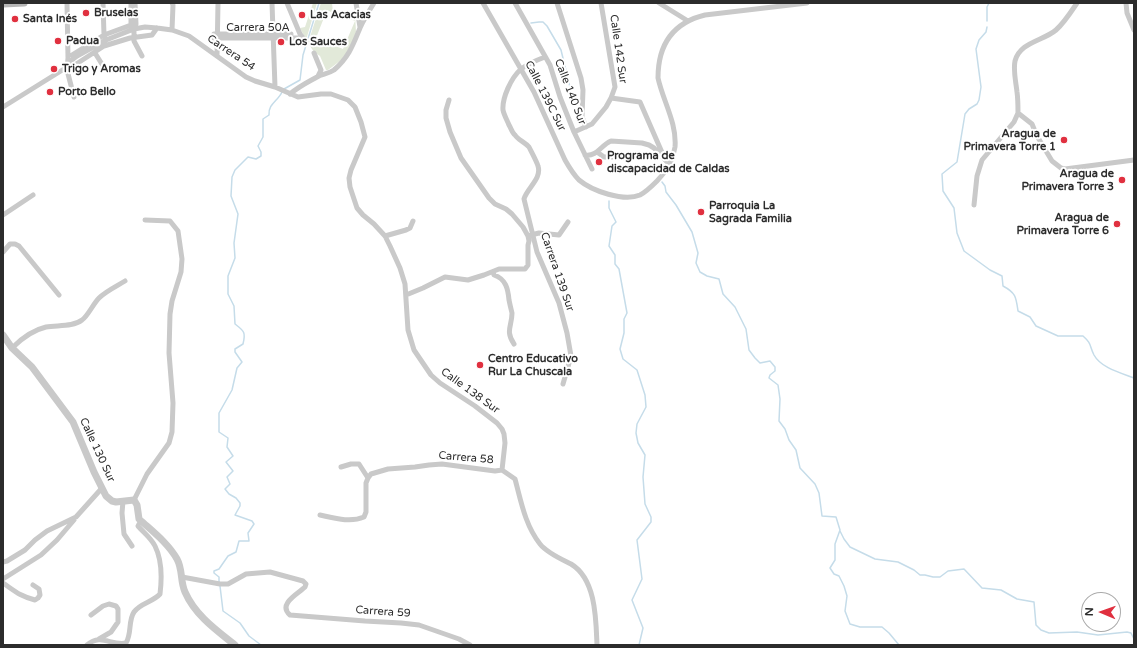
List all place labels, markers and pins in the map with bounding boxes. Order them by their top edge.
place label: Bruselas [94,6,138,20]
marker: Bruselas [81,8,91,18]
place label: Las Acacias [310,8,371,22]
marker: Las Acacias [297,10,307,20]
place label: Santa Inés [23,12,77,26]
marker: Santa Inés [10,14,20,24]
place label: Padua [66,34,99,48]
place label: Los Sauces [289,35,347,49]
marker: Padua [53,36,63,46]
marker: Los Sauces [276,37,286,47]
place label: Trigo y Aromas [62,62,141,76]
marker: Trigo y Aromas [49,64,59,74]
place label: Porto Bello [58,85,116,99]
marker: Porto Bello [45,87,55,97]
place label: Aragua de Primavera Torre 1 [963,127,1056,153]
marker: Aragua de Primavera Torre 1 [1059,135,1069,145]
place label: Programa de discapacidad de Caldas [607,149,730,175]
marker: Programa de discapacidad de Caldas [594,157,604,167]
place label: Aragua de Primavera Torre 3 [1021,167,1114,193]
marker: Aragua de Primavera Torre 3 [1117,175,1127,185]
place label: Parroquia La Sagrada Familia [709,199,792,225]
marker: Parroquia La Sagrada Familia [696,207,706,217]
place label: Aragua de Primavera Torre 6 [1016,211,1109,237]
marker: Aragua de Primavera Torre 6 [1112,219,1122,229]
place label: Centro Educativo Rur La Chuscala [488,352,578,378]
marker: Centro Educativo Rur La Chuscala [475,360,485,370]

